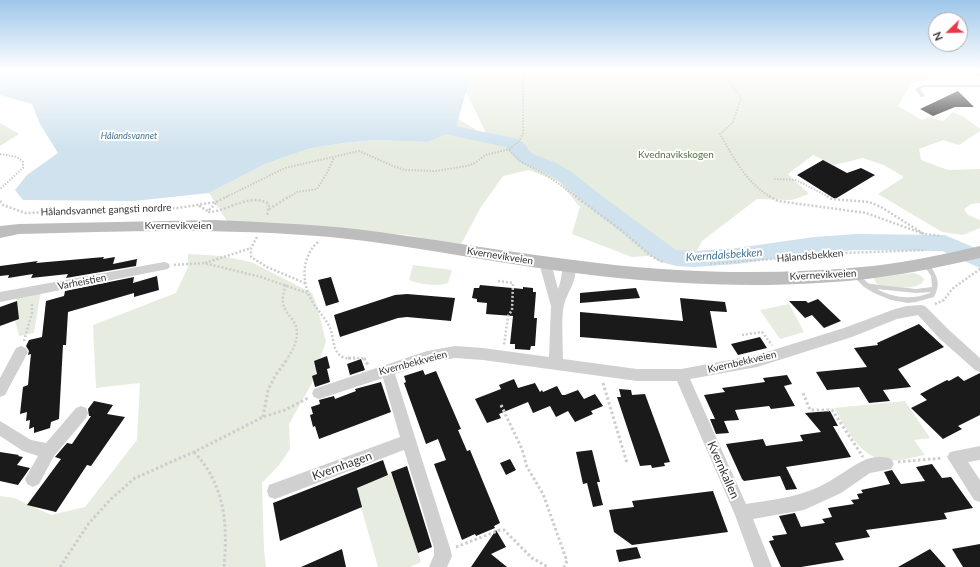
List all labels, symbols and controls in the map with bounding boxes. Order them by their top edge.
north arrow [928,12,968,52]
text: N [930,30,945,43]
water label: Hålandsvannet [101,131,157,141]
park label: Kvednavikskogen [638,149,714,161]
street label: Hålandsvannet gangsti nordre [40,202,172,218]
street label: Kvernevikveien [145,220,211,232]
street label: Kvernevikveien [466,245,534,267]
water label: Kverndalsbekken [685,246,763,264]
street label: Hålandsbekken [776,247,844,265]
street label: Kvernevikveien [789,267,857,283]
street label: Varheistien [57,271,107,293]
street label: Kvernbekkveien [378,348,448,378]
street label: Kvernbekkveien [706,348,778,376]
street label: Kvernkallen [704,439,742,501]
street label: Kvernhagen [310,449,374,483]

